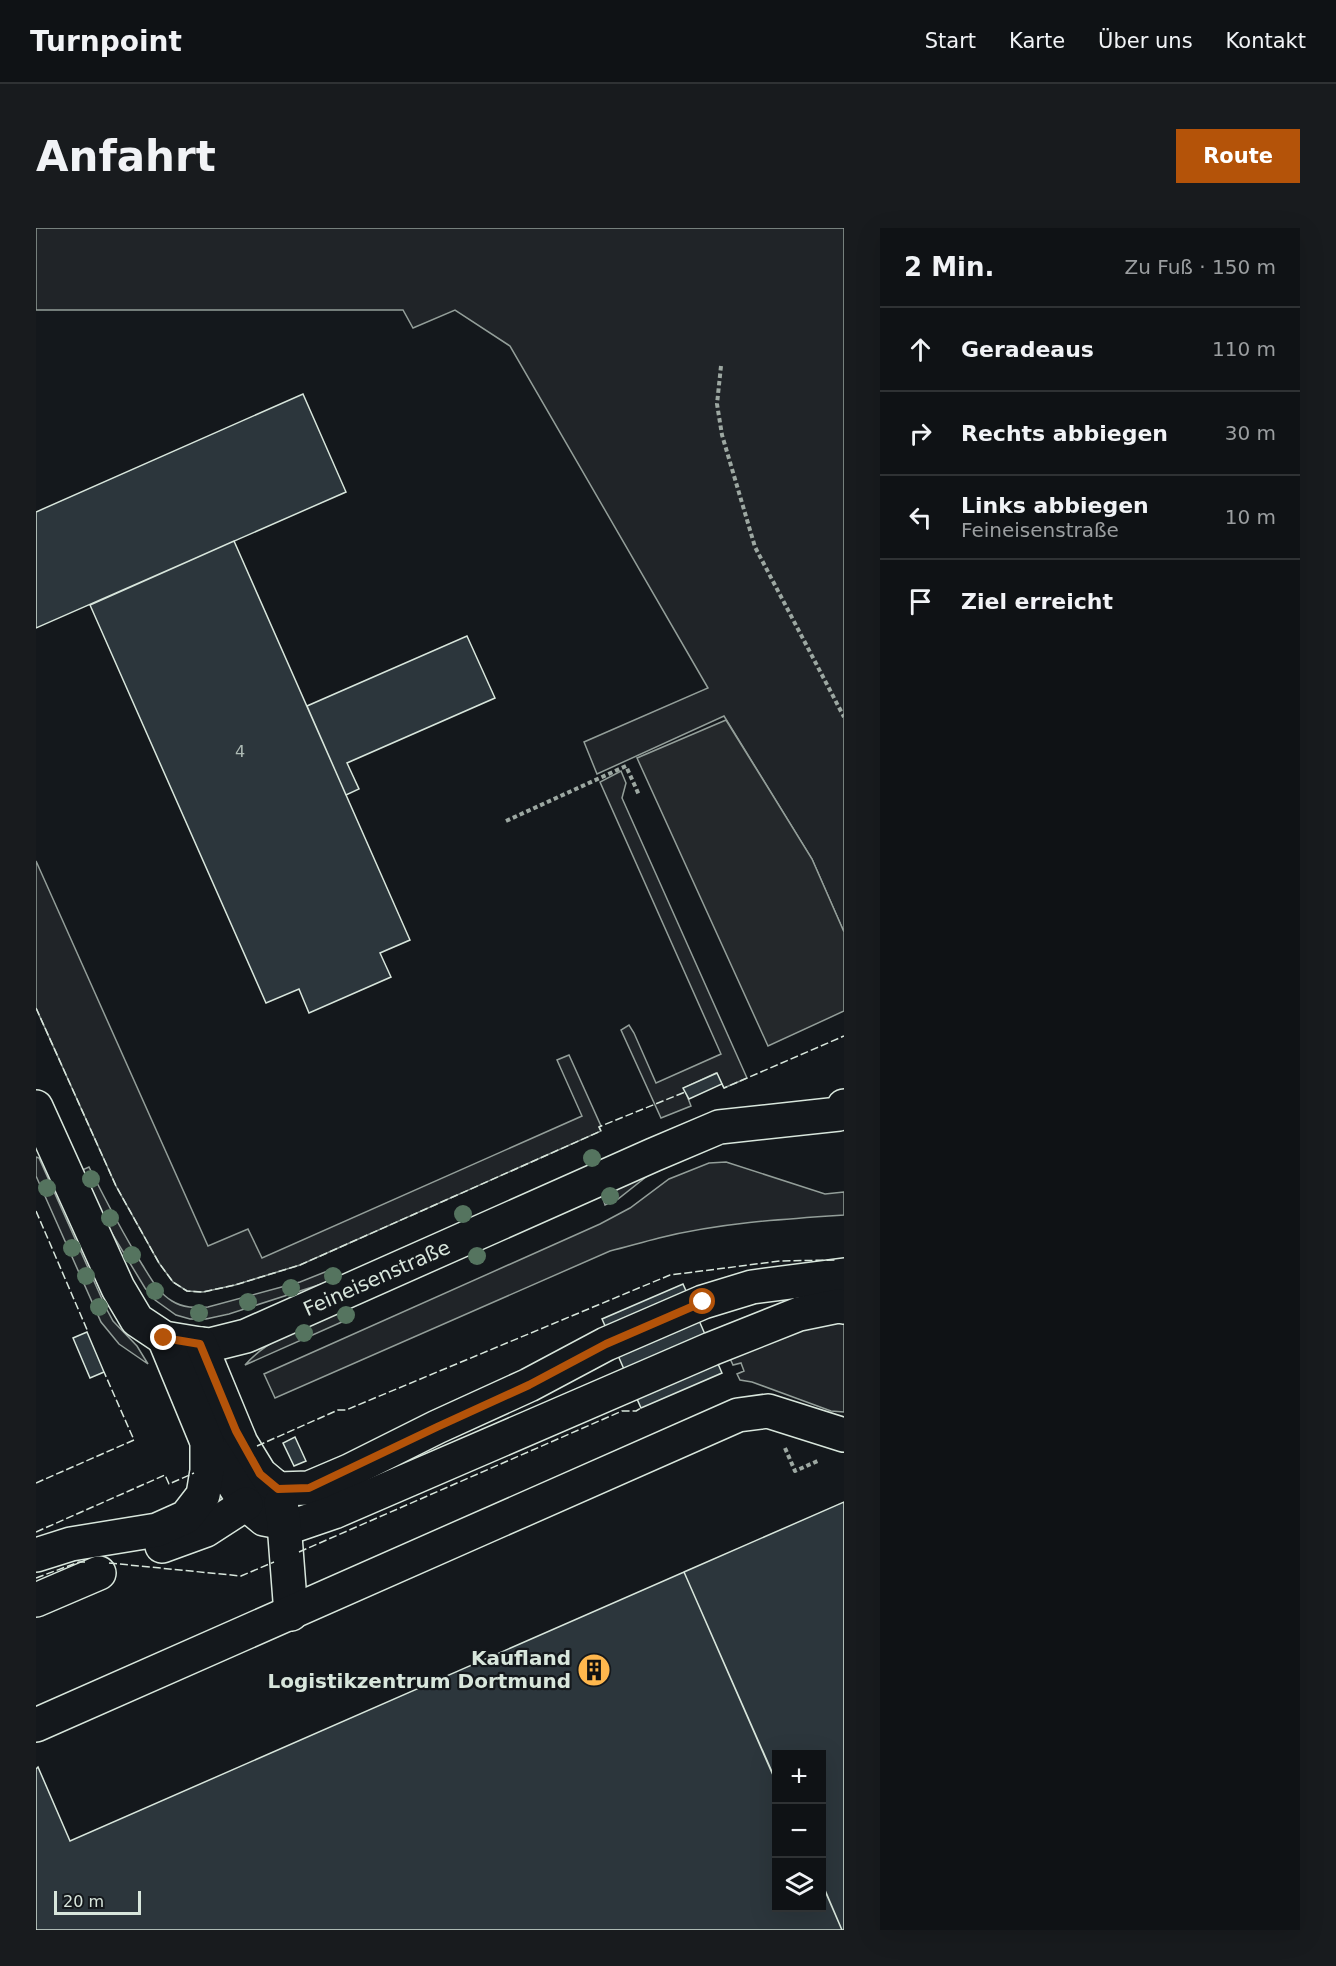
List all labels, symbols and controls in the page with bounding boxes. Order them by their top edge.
text: Turnpoint [30,25,182,58]
text: Start [925,29,976,53]
text: Karte [1009,29,1065,53]
text: Über uns [1098,29,1193,53]
text: Kontakt [1226,29,1306,53]
button: Route [1176,129,1300,183]
text: Anfahrt [36,132,216,181]
text: 2 Min. [904,252,994,282]
text: Zu Fuß · 150 m [1124,255,1276,279]
icon: ahead [904,333,937,366]
text: Geradeaus [961,337,1094,362]
text: 110 m [1212,337,1276,361]
icon: right [904,417,937,450]
text: Rechts abbiegen [961,421,1168,446]
text: 30 m [1225,421,1276,445]
text: Links abbiegen [961,493,1149,518]
icon: left [904,501,937,534]
text: 10 m [1225,505,1276,529]
text: Feineisenstraße [961,518,1119,542]
icon: arrive [904,585,937,618]
text: Ziel erreicht [961,589,1113,614]
house number: 4 [235,742,245,761]
street label: Feineisenstraße [300,1235,454,1321]
route start [689,1288,715,1314]
route end [150,1324,176,1350]
place label: Kaufland Logistikzentrum Dortmund [267,1646,571,1693]
building icon: Kaufland Logistikzentrum Dortmund [576,1652,612,1688]
map controls [772,1750,826,1912]
button: + [772,1750,826,1804]
button: − [772,1804,826,1858]
button: layers [772,1858,826,1912]
scale bar [54,1888,141,1916]
text: 20 m [63,1892,104,1911]

